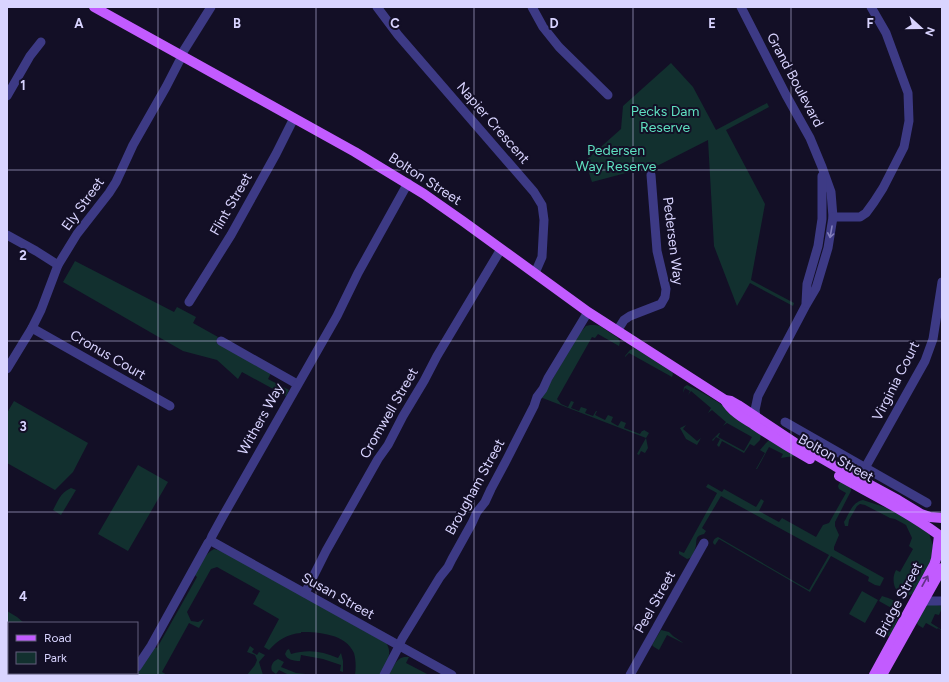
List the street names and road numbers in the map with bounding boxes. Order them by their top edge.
street label: Grand Boulevard [763,30,827,130]
street label: Napier Crescent [453,79,533,167]
street label: Bolton Street [385,149,465,209]
street label: Flint Street [206,170,256,238]
street label: Ely Street [58,174,108,234]
street label: Pedersen Way [659,196,687,287]
street label: Cronus Court [67,326,149,384]
street label: Virginia Court [869,338,923,424]
street label: Cromwell Street [356,365,422,461]
street label: Withers Way [234,380,288,458]
street label: Bolton Street [795,430,877,486]
street label: Brougham Street [442,436,508,538]
street label: Bridge Street [872,559,926,641]
street label: Peel Street [631,568,679,636]
street label: Susan Street [299,569,377,623]

